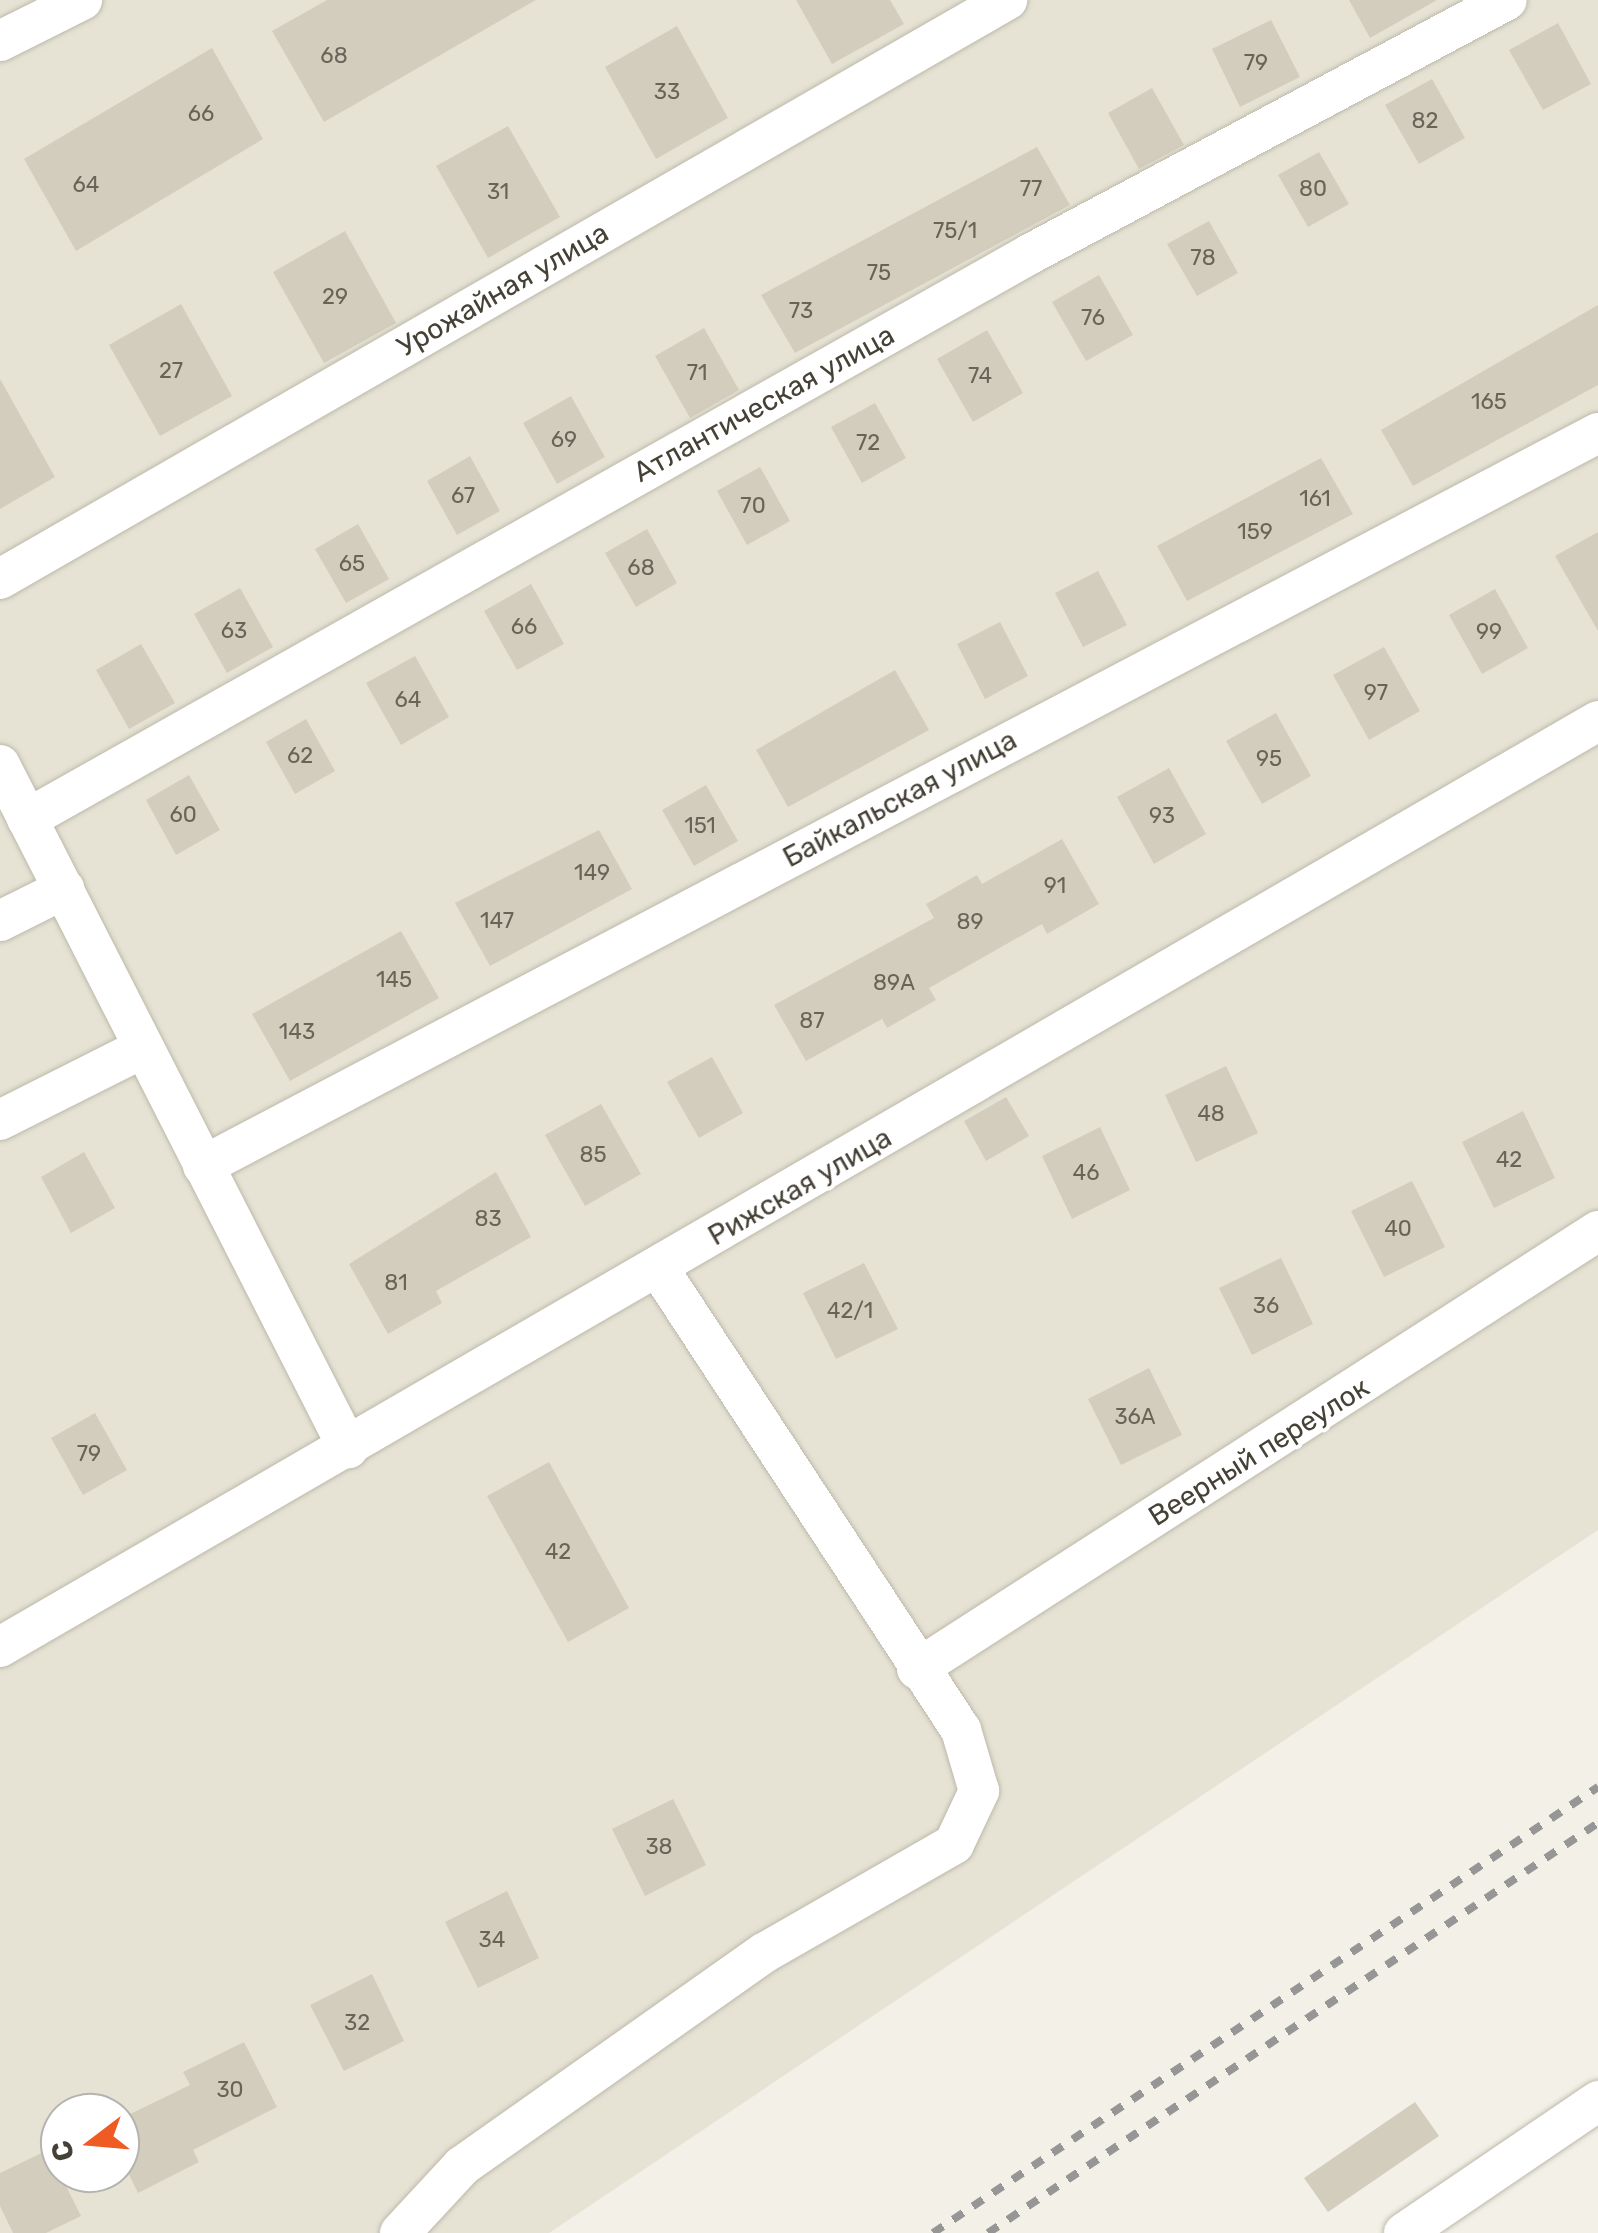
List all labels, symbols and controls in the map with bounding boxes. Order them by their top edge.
house number: 68 [320,43,348,69]
house number: 79 [1244,50,1268,76]
house number: 33 [654,79,680,105]
house number: 66 [188,101,214,127]
house number: 82 [1412,108,1438,134]
house number: 64 [73,172,99,198]
house number: 77 [1020,176,1042,202]
house number: 80 [1299,176,1327,202]
house number: 31 [487,179,509,205]
street label: Урожайная улица [391,216,615,364]
house number: 75/1 [933,218,977,244]
house number: 78 [1190,245,1216,271]
house number: 75 [867,260,891,286]
house number: 29 [322,284,348,310]
house number: 73 [789,298,813,324]
house number: 76 [1081,305,1105,331]
street label: Атлантическая улица [628,318,900,490]
house number: 27 [159,358,183,384]
house number: 71 [687,360,707,386]
house number: 74 [968,363,992,389]
house number: 165 [1471,389,1507,415]
house number: 69 [551,427,577,453]
house number: 72 [856,430,880,456]
house number: 67 [451,483,475,509]
house number: 161 [1299,486,1331,512]
house number: 70 [740,493,766,519]
house number: 159 [1237,519,1273,545]
house number: 65 [339,551,365,577]
house number: 68 [627,555,655,581]
house number: 66 [511,614,537,640]
house number: 63 [221,618,247,644]
house number: 99 [1476,619,1502,645]
house number: 97 [1364,680,1388,706]
house number: 64 [395,687,421,713]
street label: Байкальская улица [777,723,1023,875]
house number: 62 [287,743,313,769]
house number: 95 [1256,746,1282,772]
house number: 60 [169,802,197,828]
house number: 93 [1149,803,1175,829]
house number: 151 [684,813,716,839]
house number: 149 [574,860,610,886]
house number: 91 [1044,873,1066,899]
house number: 147 [480,908,514,934]
house number: 89 [956,909,984,935]
house number: 145 [376,967,412,993]
house number: 89А [873,970,915,996]
house number: 87 [799,1008,825,1034]
house number: 143 [279,1019,315,1045]
house number: 48 [1197,1101,1225,1127]
street label: Рижская улица [702,1121,898,1253]
house number: 85 [579,1142,607,1168]
house number: 42 [1496,1147,1522,1173]
house number: 46 [1073,1160,1099,1186]
house number: 83 [474,1206,502,1232]
house number: 40 [1384,1216,1412,1242]
house number: 81 [384,1270,408,1296]
house number: 36 [1253,1293,1279,1319]
house number: 42/1 [827,1298,873,1324]
street label: Веерный переулок [1143,1371,1375,1533]
house number: 36А [1114,1404,1156,1430]
house number: 79 [77,1441,101,1467]
house number: 42 [545,1539,571,1565]
house number: 38 [645,1834,673,1860]
house number: 34 [479,1927,505,1953]
house number: 32 [344,2010,370,2036]
house number: 30 [216,2077,244,2103]
north arrow [40,2093,140,2193]
text: С [44,2137,81,2165]

